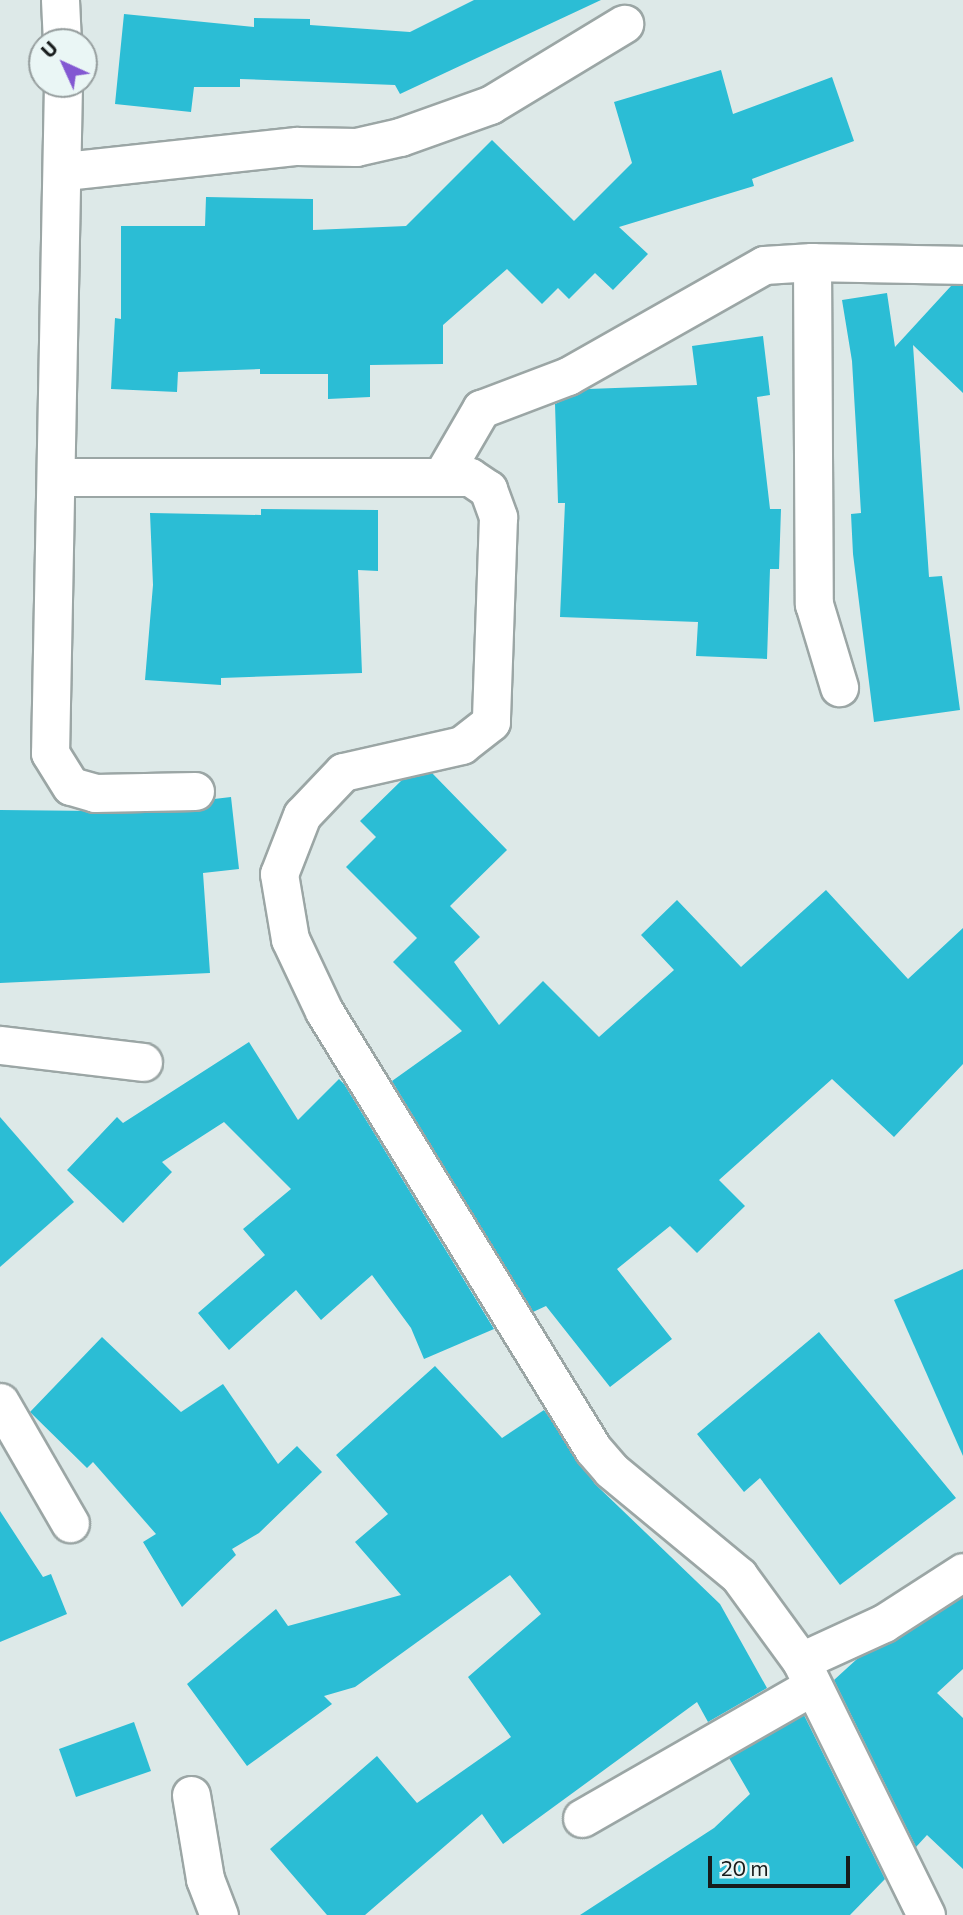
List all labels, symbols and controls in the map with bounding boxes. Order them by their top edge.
north arrow [28,28,98,98]
text: U [36,36,62,62]
scale bar [711,1842,853,1886]
text: 20 m [721,1855,769,1880]

